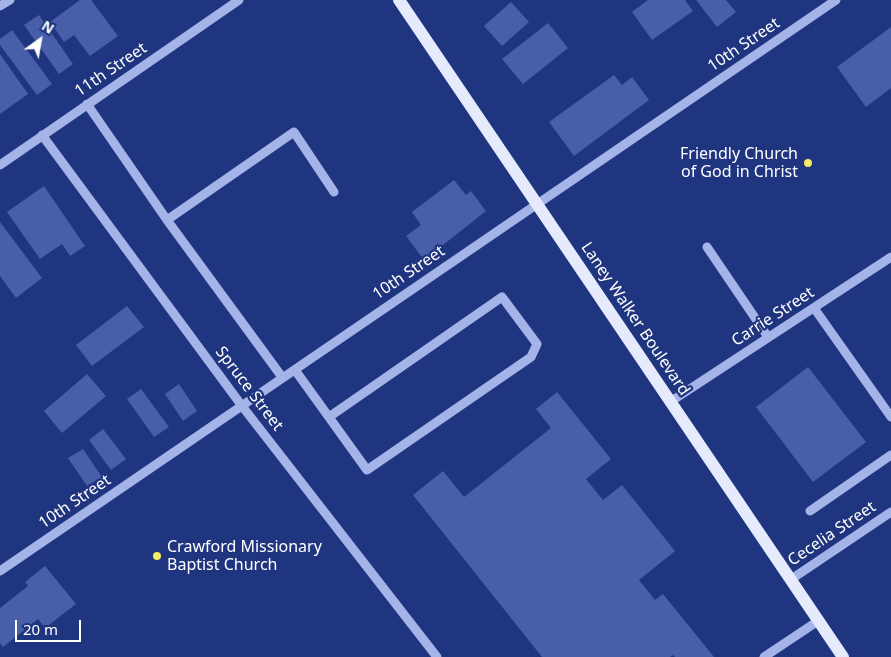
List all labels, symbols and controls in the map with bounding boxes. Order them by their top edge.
street label: 10th Street [704,14,784,76]
north arrow [15,15,65,65]
text: N [38,16,58,38]
street label: 11th Street [71,39,151,101]
place label: Friendly Church of God in Christ [680,144,798,182]
marker: Friendly Church of God in Christ [802,157,814,169]
street label: Laney Walker Boulevard [577,239,693,399]
street label: 10th Street [369,242,449,304]
street label: Carrie Street [728,283,818,351]
street label: Spruce Street [211,343,287,435]
street label: 10th Street [35,471,115,533]
street label: Cecelia Street [784,498,880,570]
place label: Crawford Missionary Baptist Church [167,537,322,575]
marker: Crawford Missionary Baptist Church [151,550,163,562]
scale bar [18,610,84,642]
text: 20 m [23,619,58,639]

